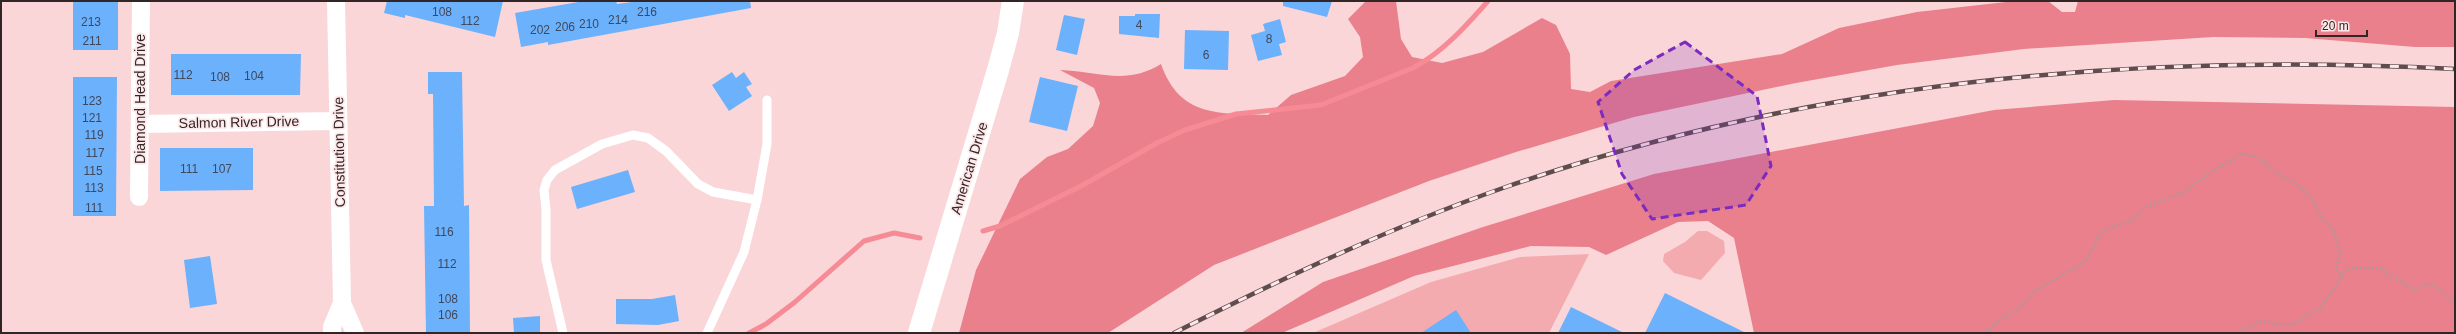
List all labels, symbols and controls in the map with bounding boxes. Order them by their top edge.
house number: 108 [432,5,452,19]
house number: 216 [637,5,657,19]
scale bar [2316,12,2367,38]
house number: 214 [608,13,628,27]
house number: 112 [460,14,480,28]
house number: 213 [81,15,101,29]
house number: 210 [579,17,599,31]
house number: 4 [1136,18,1143,32]
text: 20 m [2322,19,2349,33]
house number: 206 [555,20,575,34]
house number: 202 [530,23,550,37]
house number: 8 [1266,32,1273,46]
house number: 211 [82,34,102,48]
street label: Diamond Head Drive [132,34,148,164]
house number: 6 [1203,48,1210,62]
house number: 112 [173,68,193,82]
house number: 104 [244,69,264,83]
house number: 108 [210,70,230,84]
house number: 123 [82,94,102,108]
street label: Constitution Drive [330,96,348,207]
house number: 121 [82,111,102,125]
street label: Salmon River Drive [179,113,300,131]
street label: American Drive [947,120,991,216]
house number: 119 [84,128,104,142]
house number: 117 [85,146,105,160]
house number: 111 [180,162,198,176]
house number: 107 [212,162,232,176]
house number: 115 [83,164,103,178]
house number: 113 [84,181,104,195]
house number: 111 [85,201,103,215]
house number: 116 [434,225,454,239]
house number: 112 [437,257,457,271]
house number: 108 [438,292,458,306]
house number: 106 [438,308,458,322]

